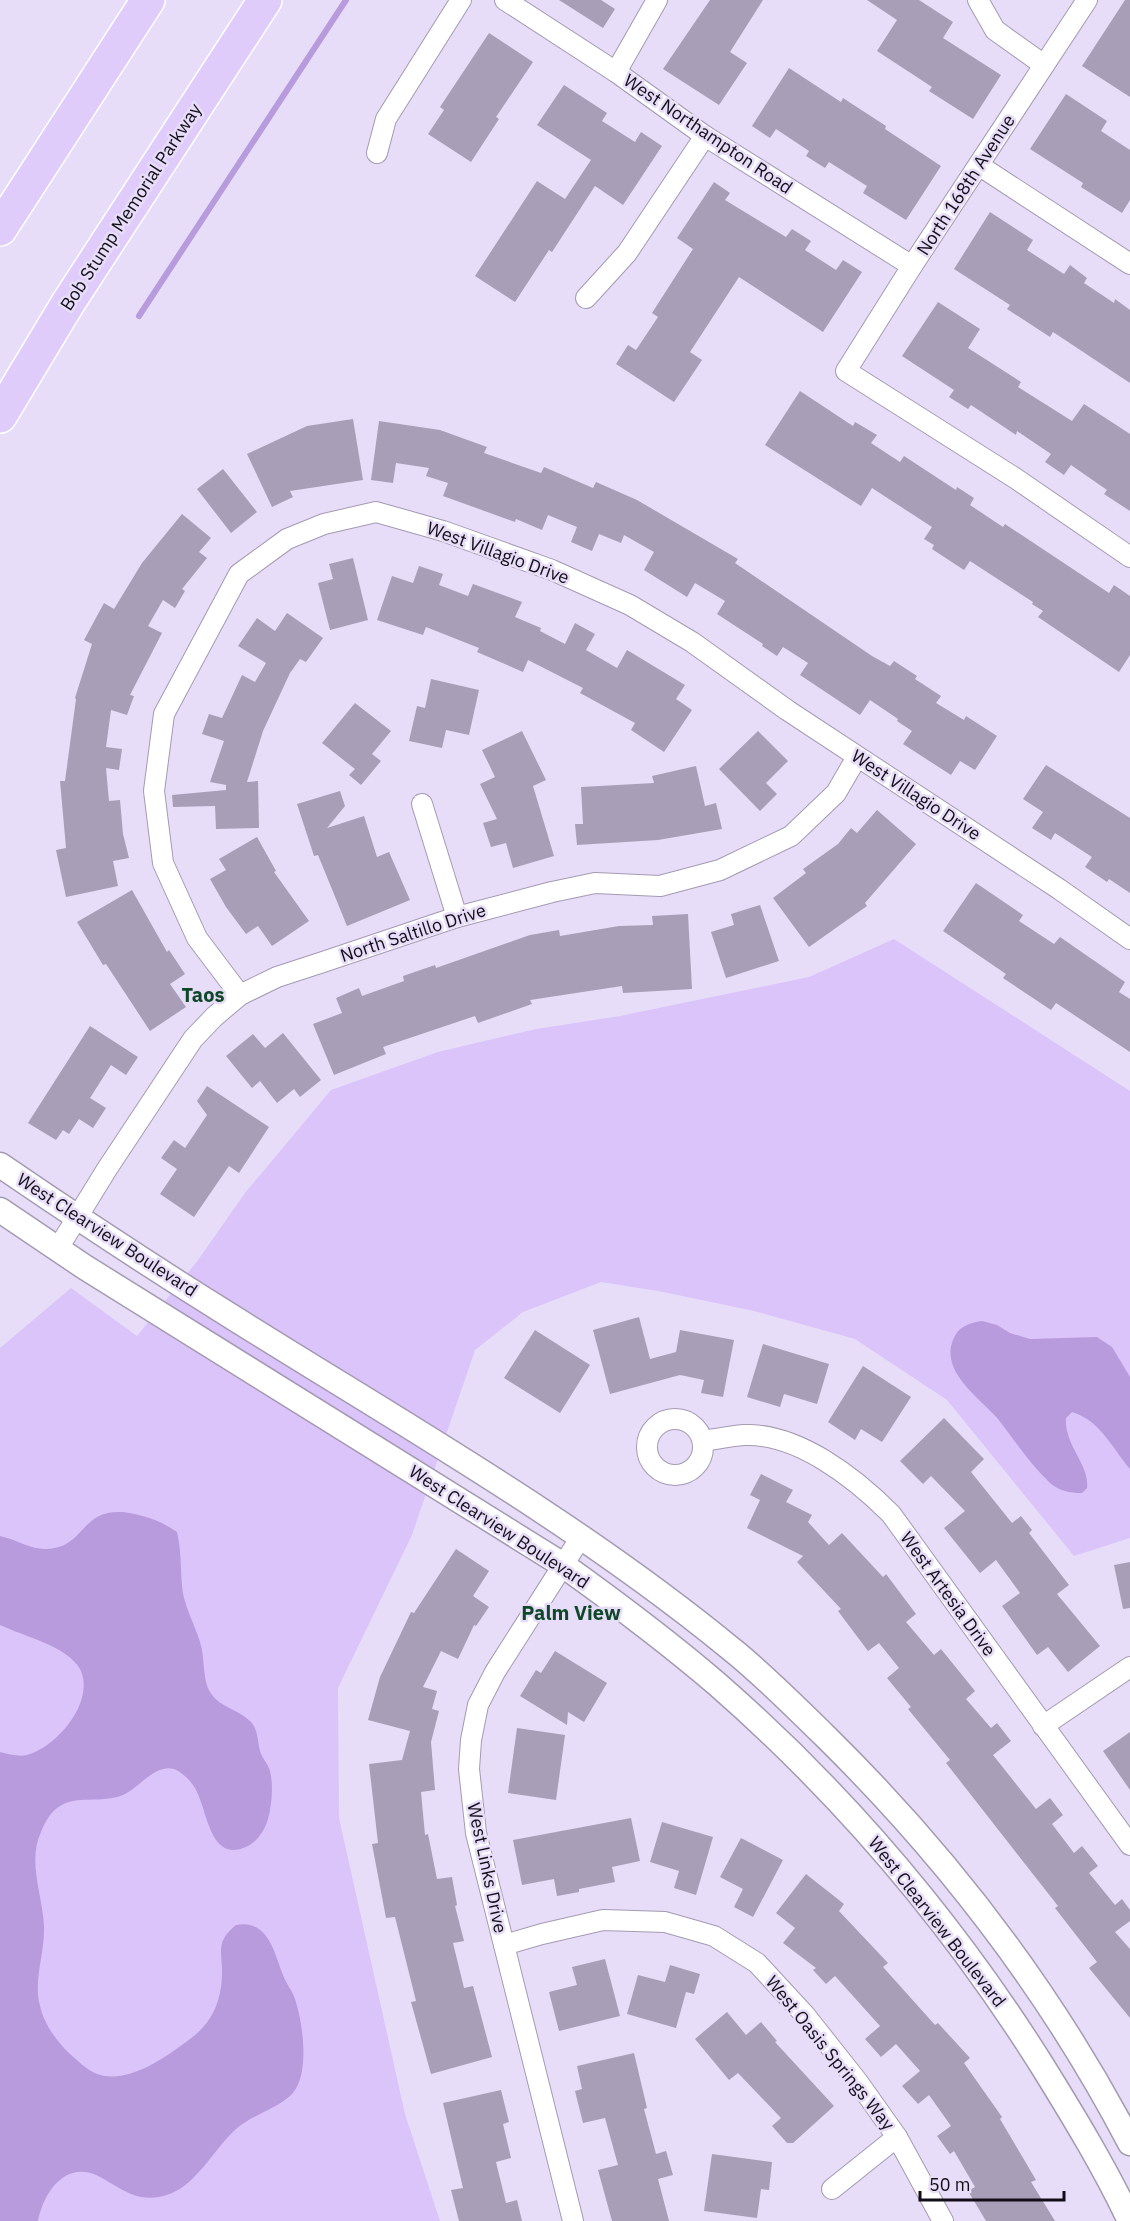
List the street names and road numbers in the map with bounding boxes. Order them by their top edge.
street label: West Northampton Road [619,68,797,199]
street label: Bob Stump Memorial Parkway [55,99,206,315]
street label: North 168th Avenue [911,110,1020,260]
street label: West Villagio Drive [424,516,573,589]
street label: West Villagio Drive [847,744,985,845]
street label: North Saltillo Drive [337,898,489,967]
street label: West Clearview Boulevard [13,1168,202,1302]
street label: West Clearview Boulevard [405,1460,594,1594]
street label: West Artesia Drive [896,1527,1001,1660]
street label: West Links Drive [462,1801,513,1935]
street label: West Clearview Boulevard [864,1832,1011,2012]
street label: West Oasis Springs Way [761,1971,900,2135]

